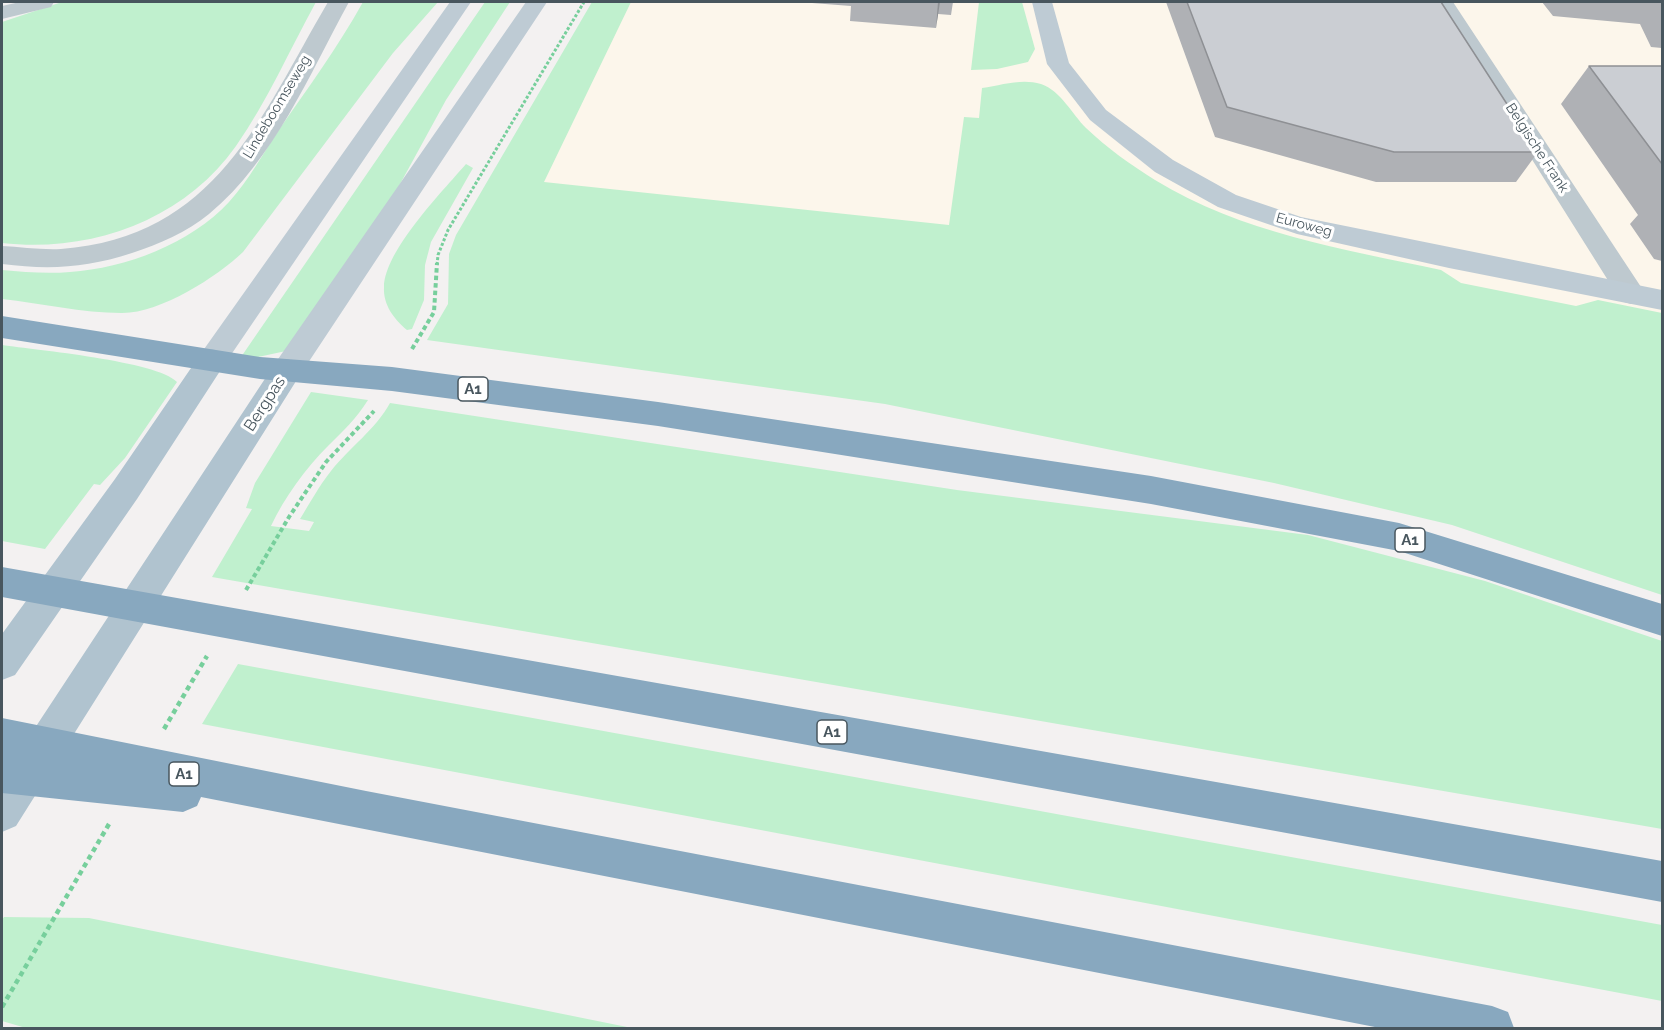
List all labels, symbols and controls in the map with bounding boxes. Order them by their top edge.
street label: Lindeboomseweg [240,52,314,162]
street label: Belgische Frank [1502,100,1572,196]
street label: Euroweg [1274,209,1334,241]
street label: Bergpas [240,373,290,435]
road number: A1 [458,377,488,401]
road number: A1 [1395,528,1425,552]
road number: A1 [817,720,847,744]
road number: A1 [169,762,199,786]

